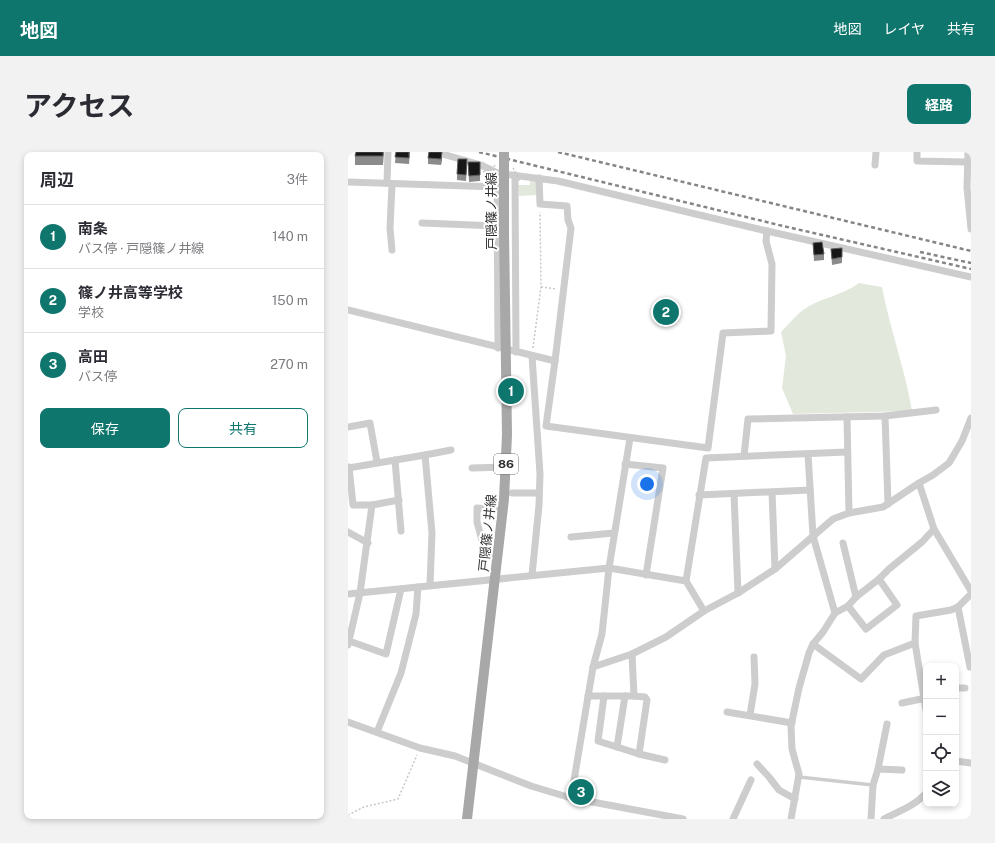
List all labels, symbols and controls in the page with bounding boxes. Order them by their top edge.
text: 地図 [20,19,58,41]
text: 地図 [833,21,861,37]
text: レイヤ [883,21,925,37]
text: 共有 [947,21,975,37]
button: 経路 [907,84,971,124]
text: アクセス [24,89,135,122]
text: 周辺 [40,170,74,190]
text: 3件 [287,172,308,187]
street label: 戸隠篠ノ井線 [484,172,499,250]
text: 南条 [78,220,108,237]
text: 1 [50,229,56,244]
text: 140 m [272,229,308,244]
text: バス停 · 戸隠篠ノ井線 [78,241,204,256]
text: 篠ノ井高等学校 [78,284,183,301]
text: 2 [49,293,57,308]
text: 150 m [272,293,308,308]
pin: 2 [653,297,679,327]
text: 学校 [78,305,104,320]
text: 高田 [78,348,108,365]
text: 3 [49,357,57,372]
text: 270 m [270,357,308,372]
text: バス停 [78,369,117,384]
pin: 1 [498,376,524,406]
button: 保存 [40,408,170,448]
button: 共有 [178,408,308,448]
road number: 86 [494,454,518,474]
your location [637,474,657,494]
street label: 戸隠篠ノ井線 [476,493,499,573]
map controls [923,663,959,807]
button: + [923,663,959,699]
button: − [923,699,959,735]
button: locate [923,735,959,771]
button: layers [923,771,959,807]
pin: 3 [568,777,594,807]

